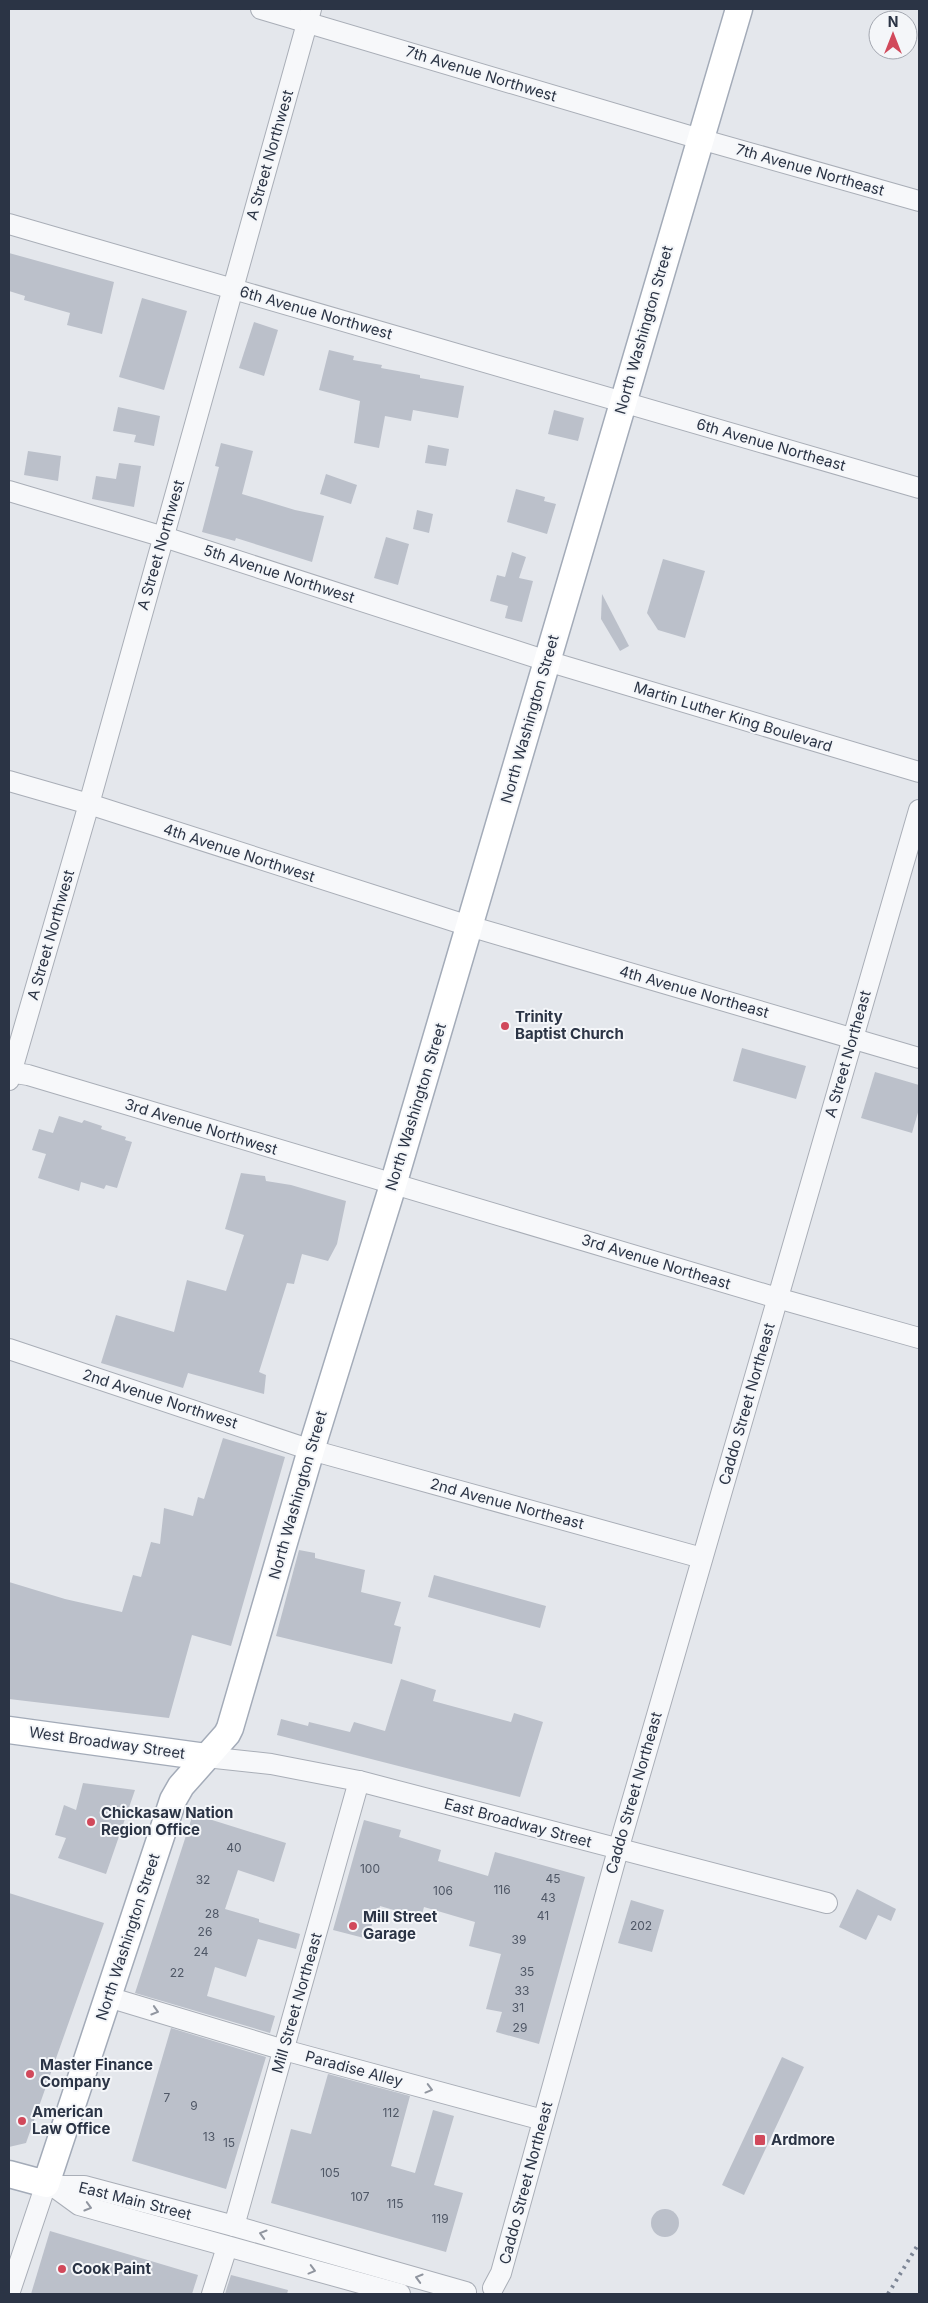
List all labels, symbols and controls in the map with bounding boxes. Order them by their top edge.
north arrow [868,10,918,60]
text: N [888,13,898,30]
street label: 7th Avenue Northwest [403,41,559,106]
street label: A Street Northwest [242,87,297,222]
street label: 7th Avenue Northeast [734,139,887,200]
street label: North Washington Street [610,243,677,416]
street label: 6th Avenue Northwest [238,282,395,343]
street label: 6th Avenue Northeast [694,414,848,475]
street label: A Street Northwest [133,477,188,612]
street label: 5th Avenue Northwest [201,540,357,607]
street label: North Washington Street [496,632,563,805]
street label: Martin Luther King Boulevard [632,677,835,756]
street label: 4th Avenue Northwest [161,819,317,886]
street label: A Street Northwest [23,867,78,1002]
street label: 4th Avenue Northeast [617,961,771,1022]
street label: A Street Northeast [820,988,875,1120]
place label: Trinity Baptist Church [515,1007,624,1043]
marker: Trinity Baptist Church [499,1020,511,1032]
street label: North Washington Street [381,1021,450,1193]
street label: 3rd Avenue Northwest [123,1094,280,1159]
street label: 3rd Avenue Northeast [579,1230,733,1293]
street label: Caddo Street Northeast [714,1321,779,1487]
street label: 2nd Avenue Northwest [80,1364,240,1433]
street label: North Washington Street [264,1408,331,1581]
street label: 2nd Avenue Northeast [428,1474,586,1533]
street label: Caddo Street Northeast [601,1710,666,1876]
street label: West Broadway Street [28,1722,186,1763]
street label: East Broadway Street [442,1794,594,1851]
place label: Chickasaw Nation Region Office [101,1803,233,1839]
marker: Chickasaw Nation Region Office [85,1816,97,1828]
house number: 40 [226,1840,242,1855]
street label: North Washington Street [92,1851,164,2023]
house number: 100 [360,1861,380,1876]
house number: 45 [545,1871,561,1886]
house number: 32 [196,1872,210,1887]
house number: 116 [493,1882,511,1897]
house number: 106 [433,1883,453,1898]
house number: 43 [540,1890,556,1905]
house number: 28 [205,1906,219,1921]
place label: Mill Street Garage [363,1907,438,1943]
house number: 41 [537,1908,549,1923]
house number: 202 [630,1918,652,1933]
marker: Mill Street Garage [347,1920,359,1932]
house number: 26 [198,1924,212,1939]
street label: Mill Street Northeast [267,1930,326,2075]
house number: 39 [512,1932,526,1947]
house number: 24 [194,1944,209,1959]
house number: 35 [520,1964,534,1979]
house number: 22 [170,1965,184,1980]
house number: 33 [515,1983,529,1998]
house number: 31 [512,2000,524,2015]
one-way arrow [150,2006,158,2016]
house number: 29 [513,2020,527,2035]
street label: Paradise Alley [303,2046,406,2091]
place label: Master Finance Company [40,2055,153,2091]
marker: Master Finance Company [24,2068,36,2080]
one-way arrow [425,2083,433,2093]
house number: 7 [164,2090,171,2105]
house number: 9 [190,2098,198,2113]
street label: Caddo Street Northeast [495,2099,556,2266]
place label: American Law Office [32,2102,110,2138]
house number: 112 [382,2105,400,2120]
marker: American Law Office [16,2115,28,2127]
house number: 13 [203,2129,215,2144]
place label: Ardmore [771,2130,835,2149]
marker: Ardmore [753,2133,767,2147]
house number: 15 [223,2135,235,2150]
house number: 105 [320,2165,340,2180]
street label: East Main Street [77,2177,194,2224]
house number: 107 [350,2189,370,2204]
house number: 115 [386,2196,404,2211]
one-way arrow [84,2202,92,2212]
house number: 119 [431,2211,449,2226]
one-way arrow [259,2229,268,2239]
place label: Cook Paint [72,2259,151,2278]
marker: Cook Paint [56,2263,68,2275]
one-way arrow [308,2265,316,2275]
one-way arrow [416,2274,424,2284]

